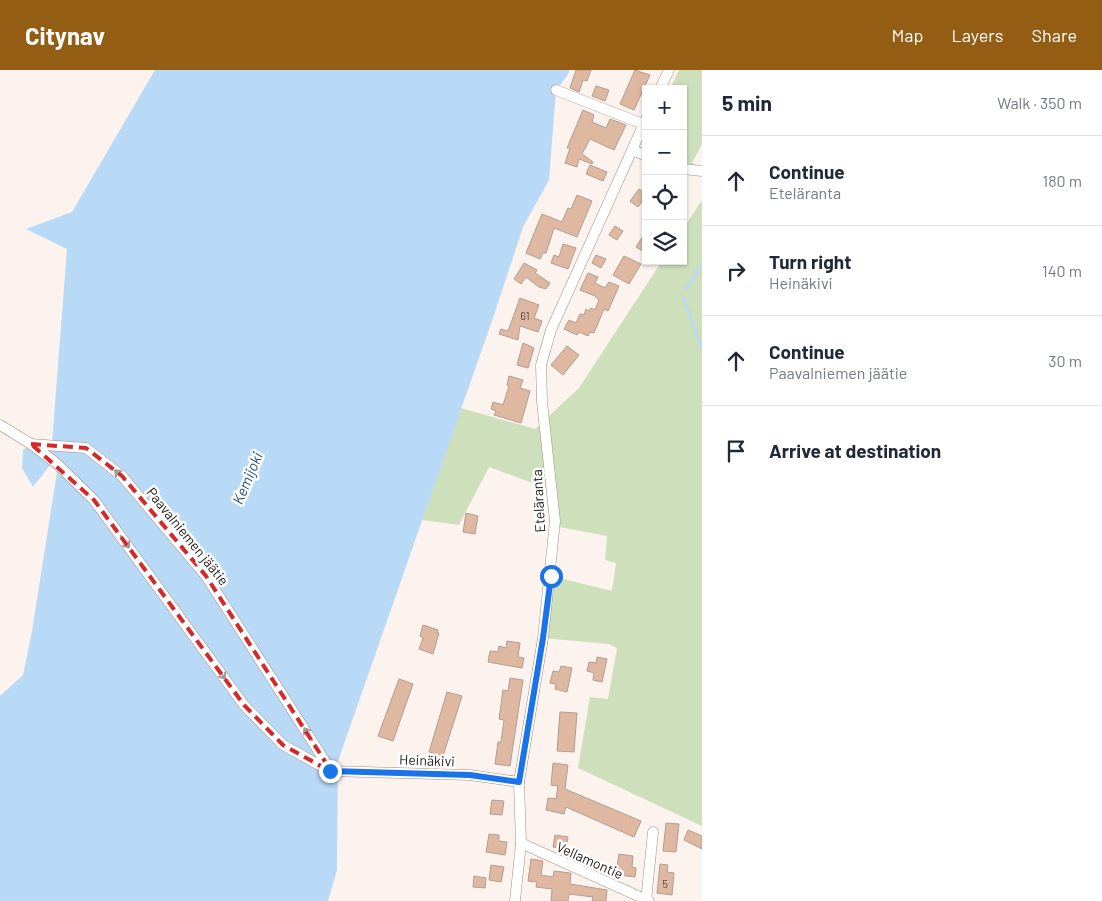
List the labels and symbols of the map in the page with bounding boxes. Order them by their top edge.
house number: 61 [520,309,530,322]
water label: Kemijoki [228,449,266,507]
one-way arrow [114,469,127,481]
street label: Eteläranta [528,469,548,533]
street label: Paavalniemen jäätie [143,484,233,588]
one-way arrow [120,535,130,549]
route start [540,565,563,588]
one-way arrow [216,666,226,680]
one-way arrow [302,727,312,741]
street label: Heinäkivi [399,751,455,769]
route end [319,760,342,783]
street label: Vellamontie [554,838,626,882]
house number: 5 [662,877,668,890]

